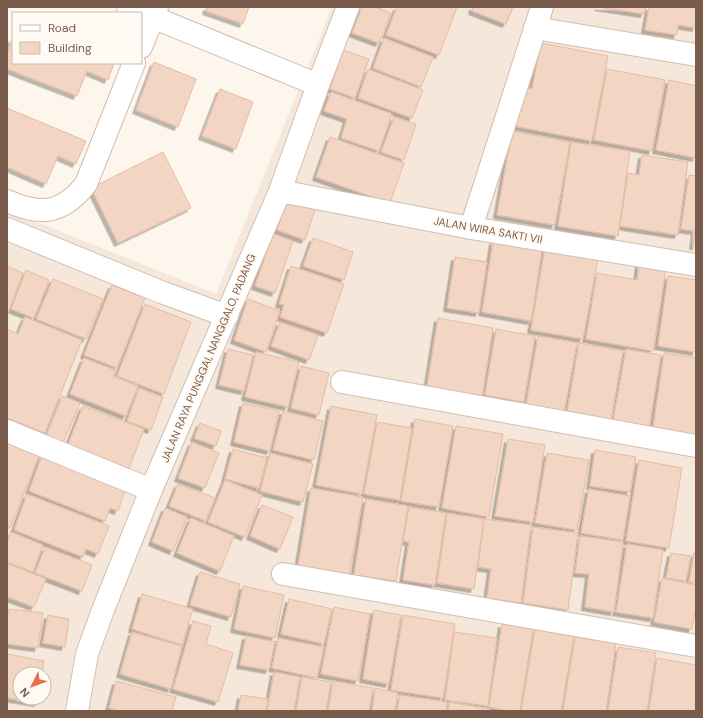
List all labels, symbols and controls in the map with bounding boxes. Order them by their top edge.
legend [12,12,142,64]
text: Road [48,20,76,36]
text: Building [48,40,92,56]
street label: JALAN WIRA SAKTI VII [432,214,544,246]
street label: JALAN RAYA PUNGGAI, NANGGALO, PADANG [158,252,258,464]
north arrow [12,666,52,706]
text: N [17,685,32,700]

